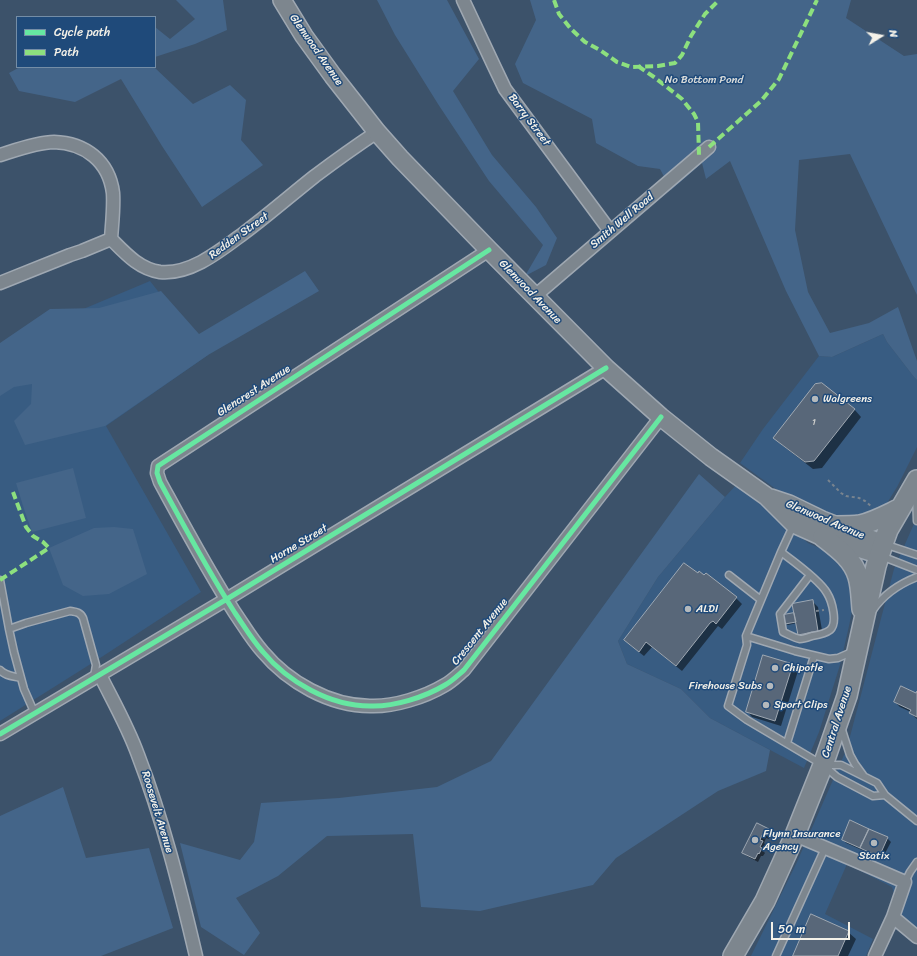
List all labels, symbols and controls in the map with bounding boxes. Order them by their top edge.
street label: Glenwood Avenue [287,12,345,88]
legend [16,16,156,68]
north arrow [861,16,901,56]
text: Cycle path [54,21,110,43]
text: N [883,28,903,39]
text: Path [54,41,79,63]
park label: No Bottom Pond [665,73,743,87]
street label: Barry Street [505,91,553,149]
street label: Smith Well Road [588,191,656,251]
street label: Redden Street [207,210,271,262]
street label: Glenwood Avenue [496,257,564,327]
street label: Glencrest Avenue [215,362,293,420]
place label: Walgreens [823,392,872,406]
marker: Walgreens [810,394,820,404]
house number: 1 [812,418,816,428]
street label: Glenwood Avenue [784,498,866,542]
street label: Horne Street [268,522,330,566]
street label: Crescent Avenue [449,596,511,668]
place label: ALDI [696,602,718,616]
marker: ALDI [683,604,693,614]
place label: Chipotle [783,661,823,675]
marker: Chipotle [770,663,780,673]
place label: Firehouse Subs [689,679,762,693]
marker: Firehouse Subs [765,681,775,691]
street label: Central Avenue [819,685,855,759]
place label: Sport Clips [774,698,827,712]
marker: Sport Clips [761,700,771,710]
street label: Roosevelt Avenue [138,769,176,855]
place label: Flynn Insurance Agency [763,827,841,853]
marker: Flynn Insurance Agency [750,835,760,845]
marker: Statix [869,838,879,848]
place label: Statix [859,849,889,863]
scale bar [773,914,852,940]
text: 50 m [778,918,805,940]

